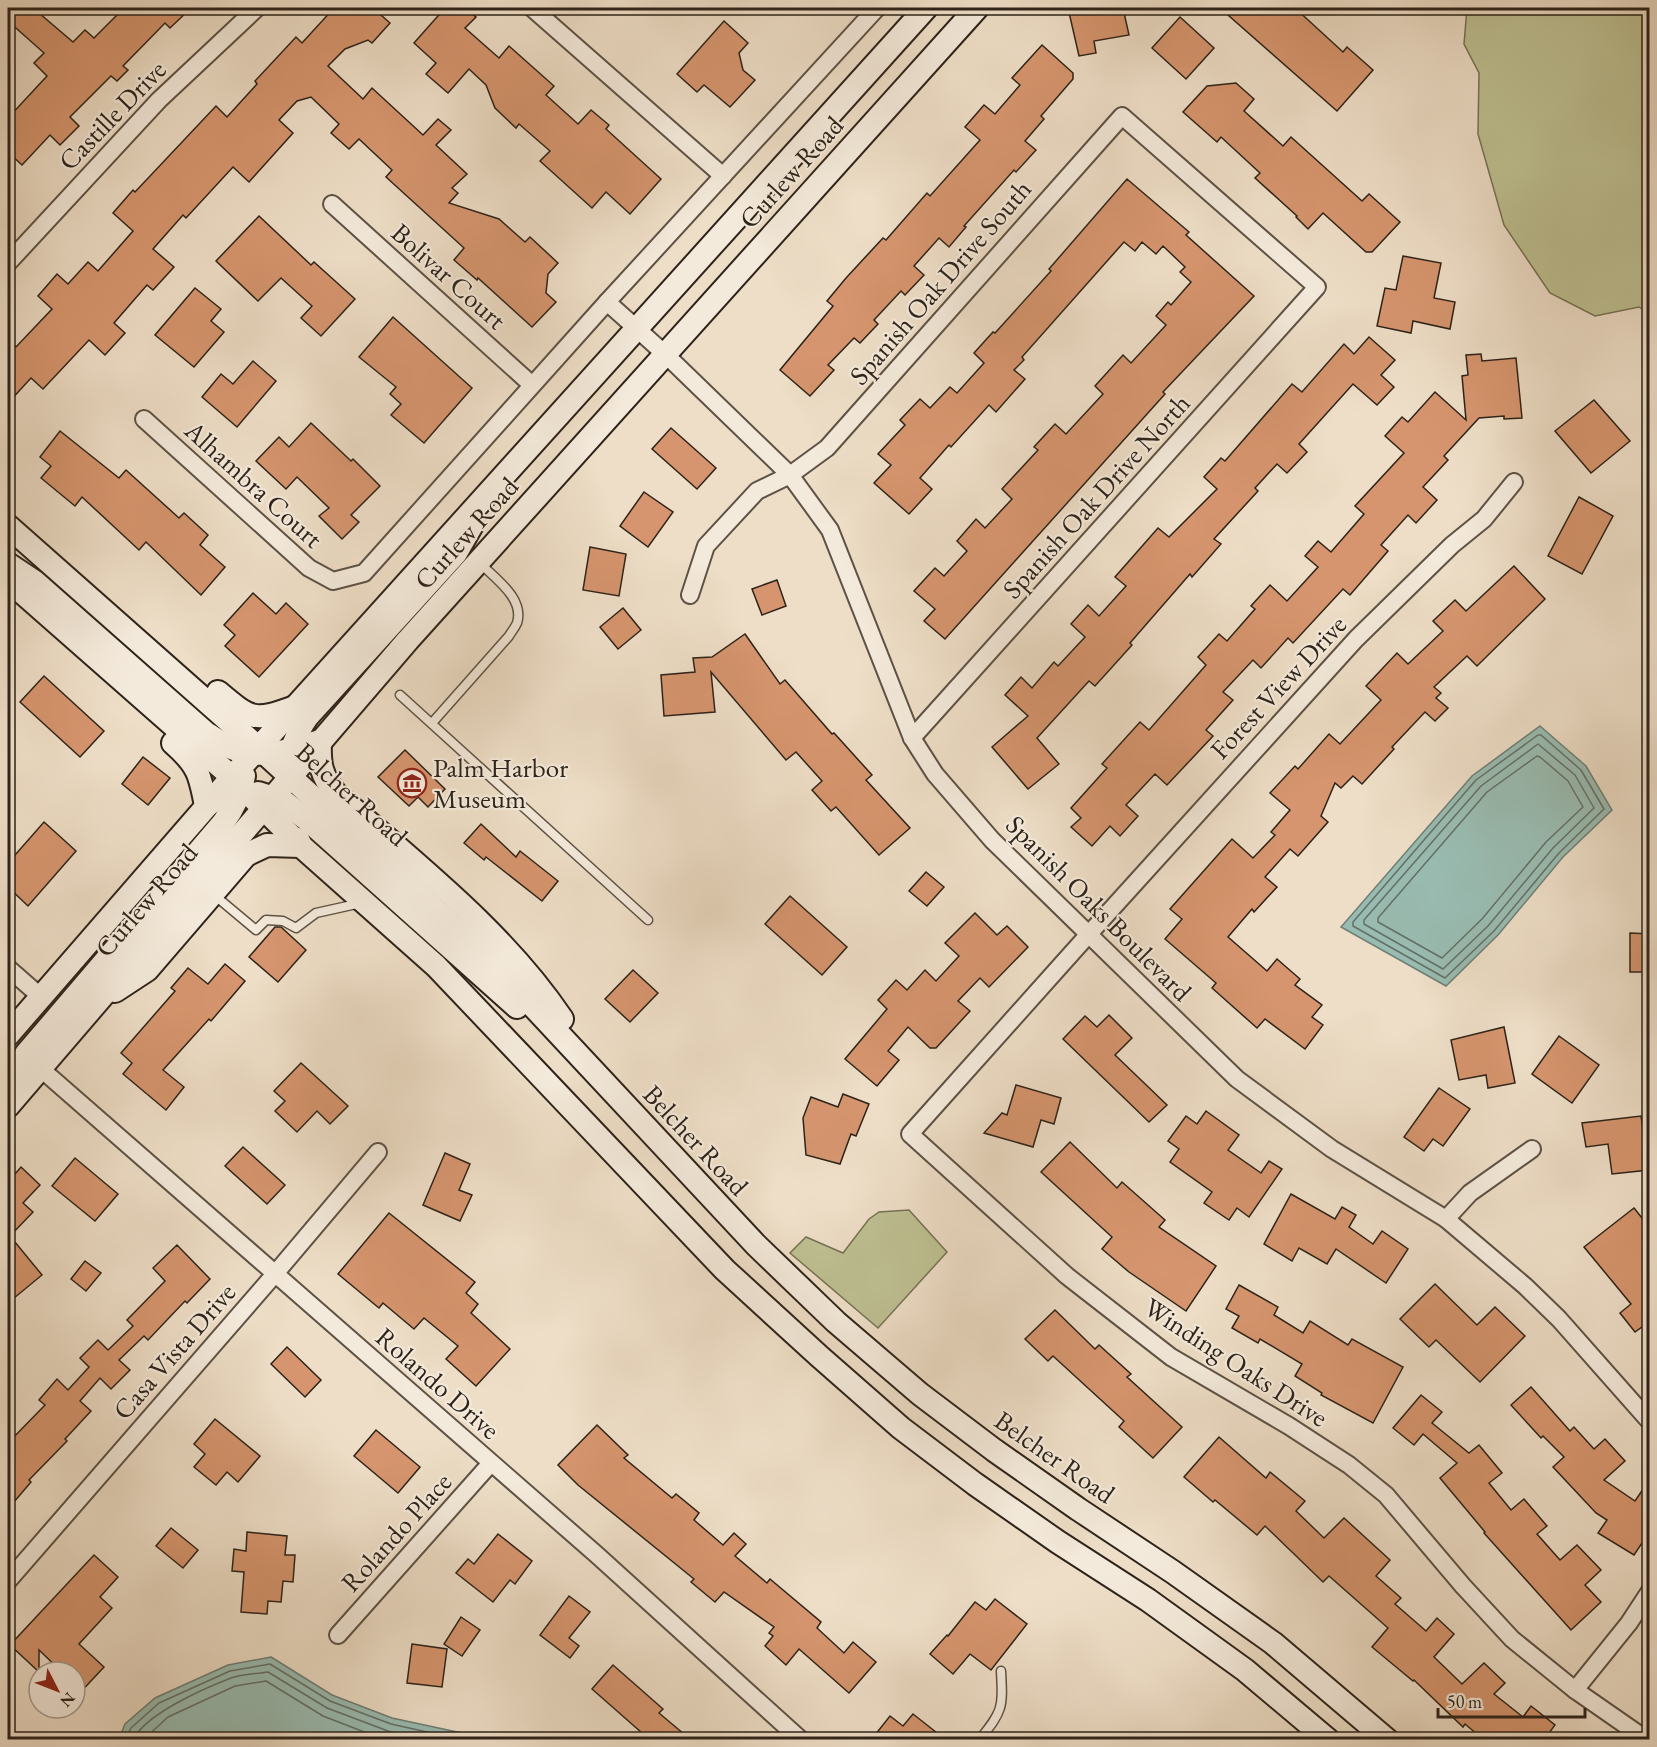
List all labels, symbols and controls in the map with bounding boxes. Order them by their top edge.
street label: Castille Drive [51,52,173,178]
street label: Curlew Road [731,108,851,236]
street label: Spanish Oak Drive South [841,172,1039,392]
street label: Bolivar Court [384,215,514,337]
street label: Spanish Oak Drive North [995,386,1198,606]
street label: Alhambra Court [177,412,331,556]
street label: Curlew Road [406,469,526,597]
street label: Forest View Drive [1202,607,1354,767]
street label: Belcher Road [289,734,416,854]
place label: Palm Harbor Museum [433,750,568,816]
museum icon: Palm Harbor Museum [396,767,428,799]
street label: Spanish Oaks Boulevard [999,808,1200,1009]
street label: Curlew Road [87,836,205,964]
street label: Belcher Road [636,1077,756,1203]
street label: Casa Vista Drive [105,1275,243,1427]
street label: Winding Oaks Drive [1137,1289,1335,1435]
street label: Rolando Drive [368,1319,508,1447]
street label: Belcher Road [988,1403,1122,1511]
street label: Rolando Place [333,1465,459,1599]
north arrow [27,1660,87,1720]
scale bar [1438,1681,1585,1719]
text: N [56,1688,80,1712]
text: 50 m [1447,1690,1482,1713]

